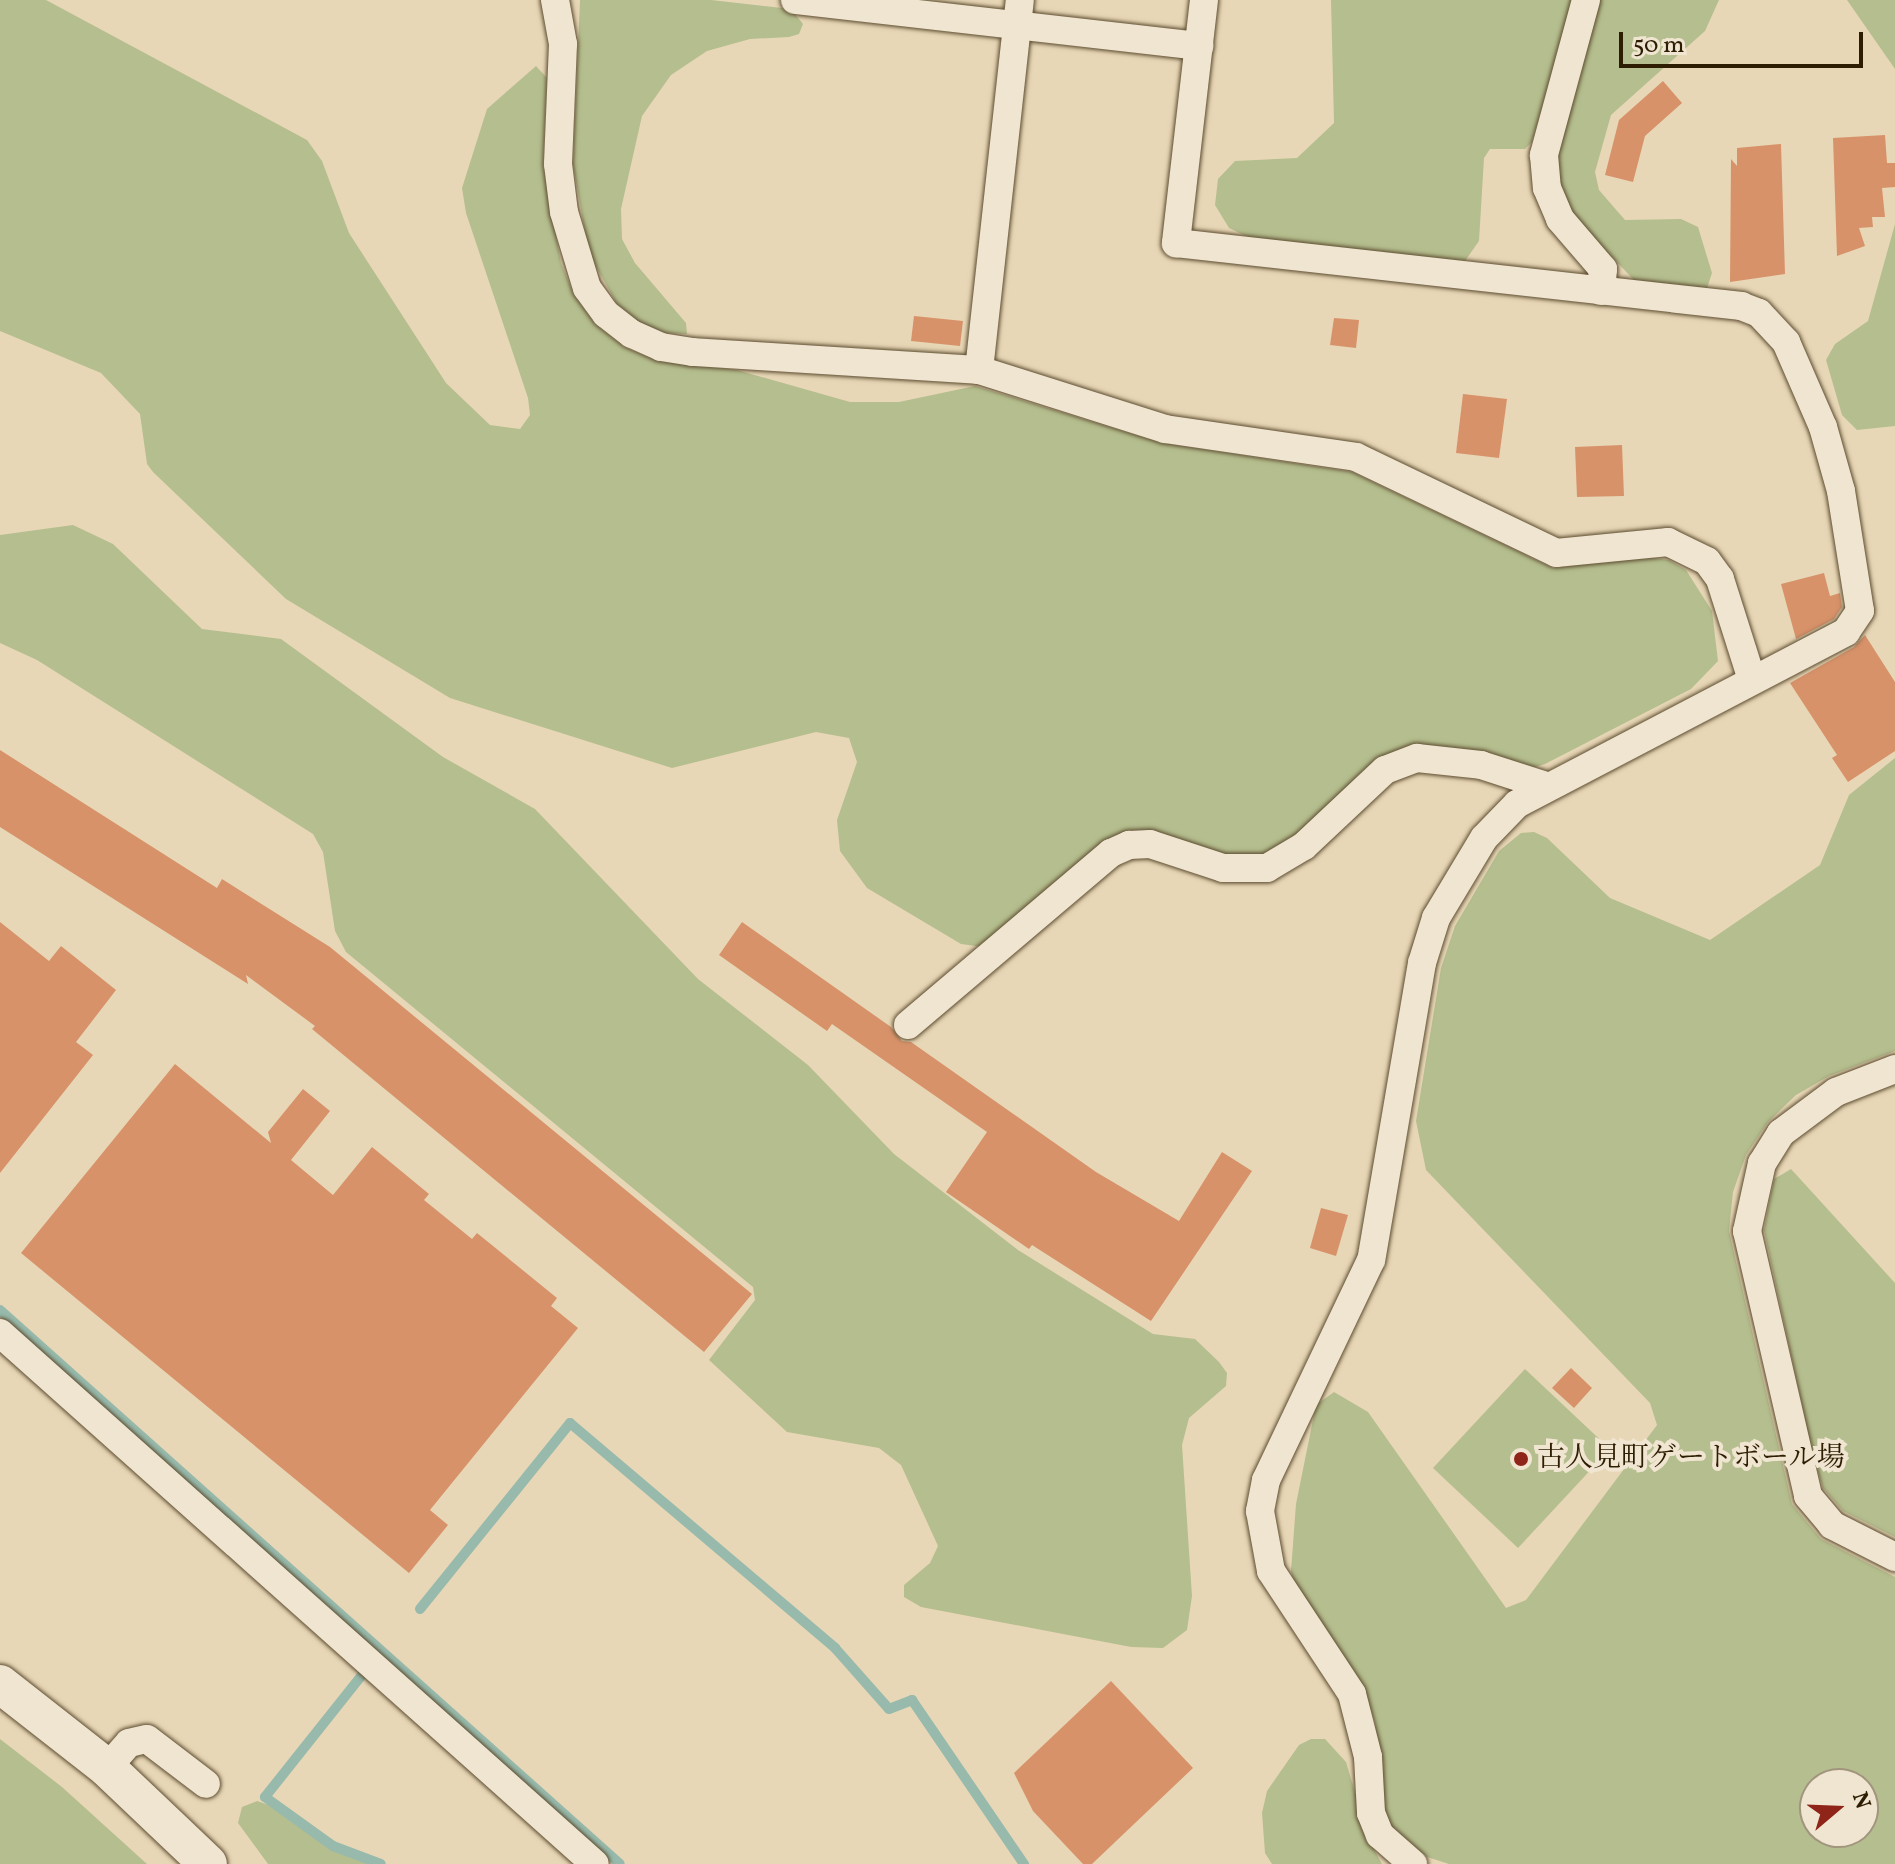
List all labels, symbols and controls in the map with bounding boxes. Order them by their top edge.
scale bar [1623,16,1867,66]
text: 50 m [1633,29,1685,63]
place label: 古人見町ゲートボール場 [1537,1442,1845,1476]
marker: 古人見町ゲートボール場 [1512,1450,1530,1468]
north arrow [1799,1768,1879,1848]
text: N [1843,1788,1878,1813]

